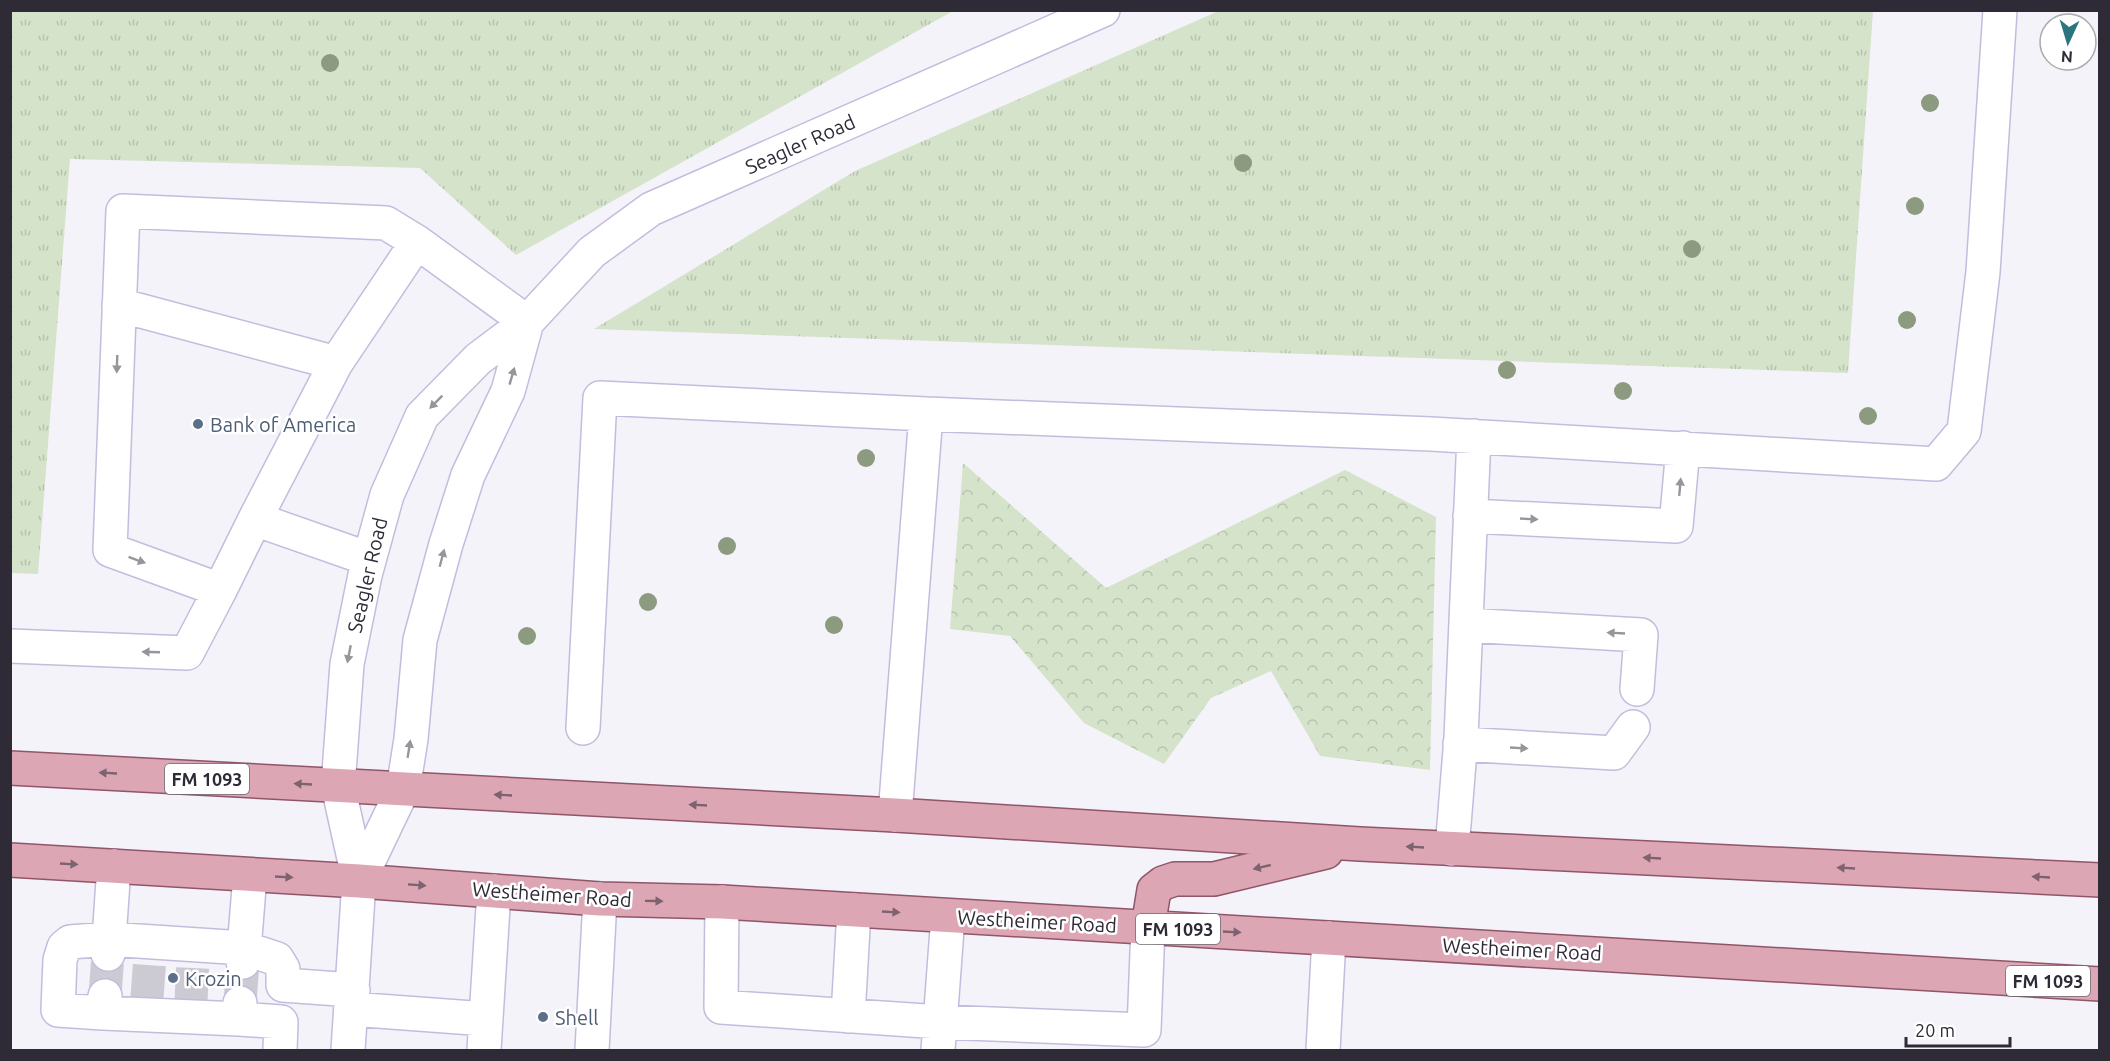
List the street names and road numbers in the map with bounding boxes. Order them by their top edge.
street label: Seagler Road [741,110,859,178]
street label: Seagler Road [343,515,391,635]
road number: FM 1093 [165,764,249,794]
street label: Westheimer Road [472,877,632,911]
street label: Westheimer Road [957,905,1117,937]
road number: FM 1093 [1136,914,1220,944]
street label: Westheimer Road [1442,933,1602,965]
road number: FM 1093 [2006,966,2090,996]

